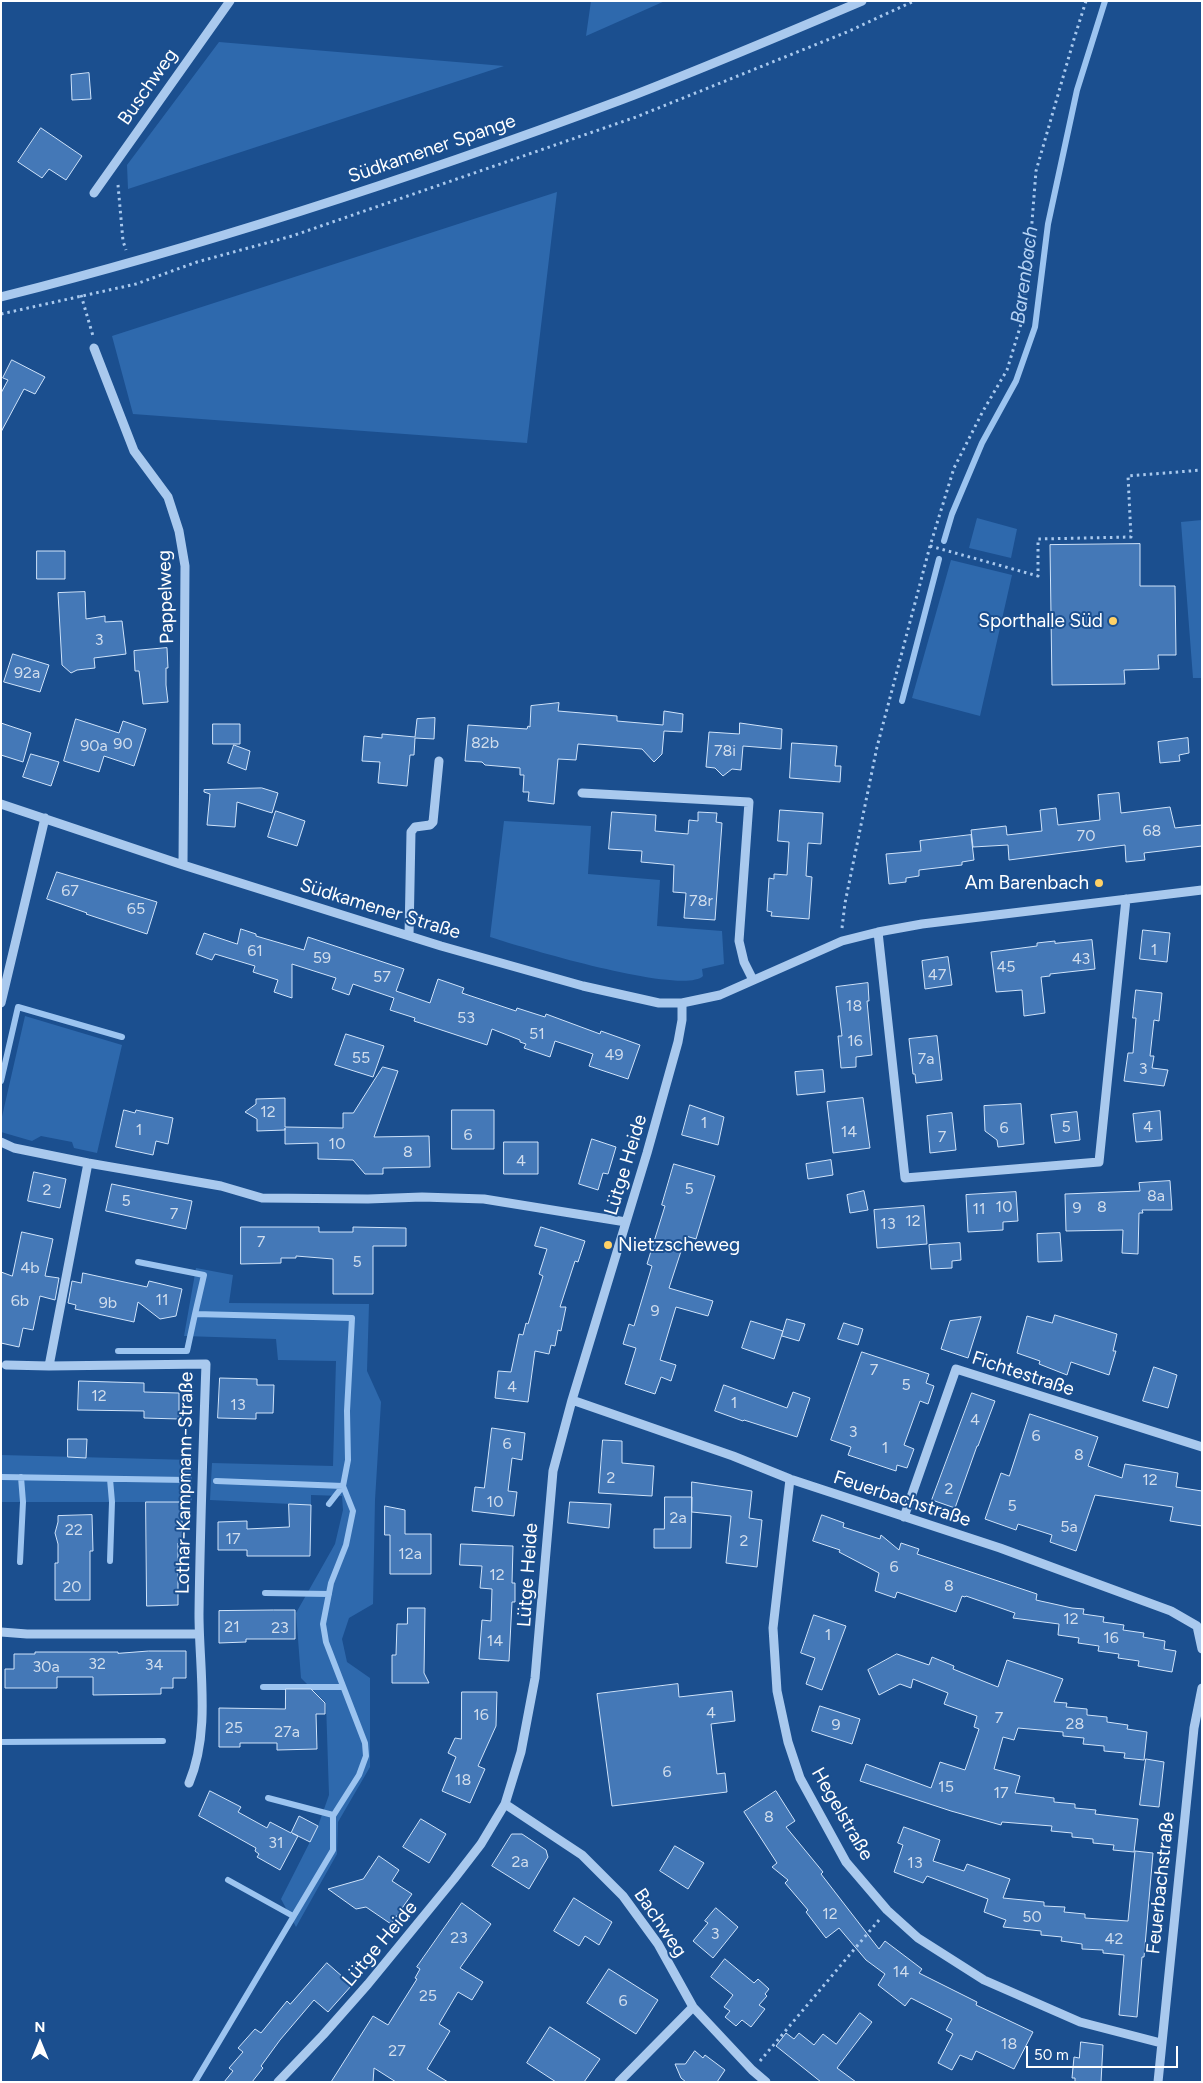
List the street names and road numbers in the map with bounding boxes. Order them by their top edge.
street label: Buschweg [113,44,183,130]
street label: Südkamener Spange [345,110,519,188]
street label: Pappelweg [153,550,179,644]
street label: Südkamener Straße [297,874,463,944]
street label: Lütge Heide [600,1112,652,1218]
street label: Fichtestraße [969,1347,1077,1401]
street label: Lothar-Kampmann-Straße [172,1372,198,1594]
street label: Feuerbachstraße [831,1466,973,1532]
street label: Lütge Heide [513,1522,543,1628]
street label: Hegelstraße [806,1763,878,1865]
street label: Feuerbachstraße [1142,1811,1180,1955]
street label: Bachweg [629,1884,691,1962]
street label: Lütge Heide [338,1897,422,1991]

